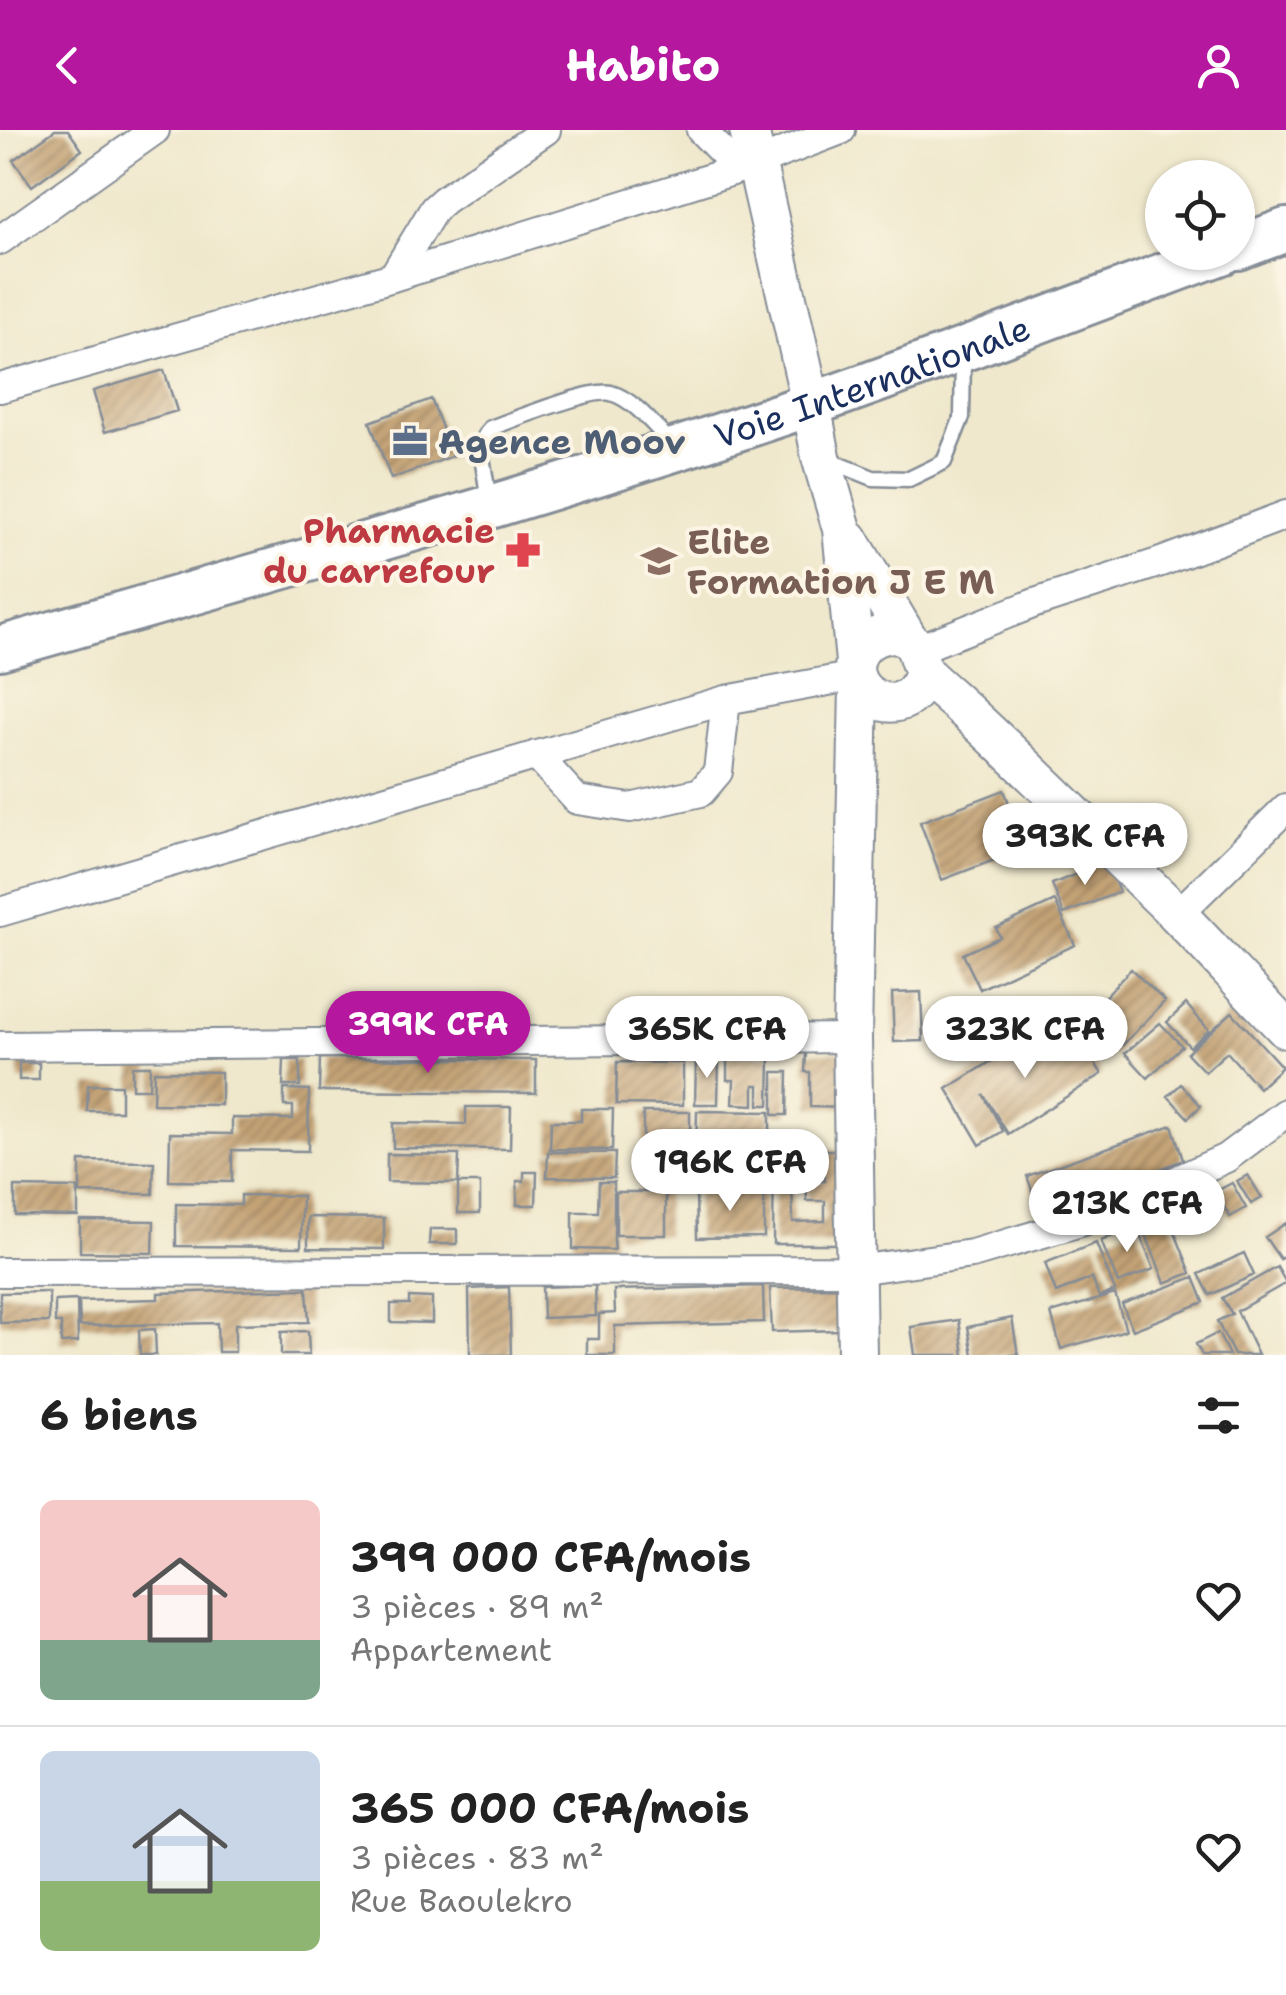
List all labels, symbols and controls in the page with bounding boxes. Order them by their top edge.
text: Habito [565,35,721,95]
icon: back [40,38,95,93]
icon: person [1191,38,1246,93]
map controls [1145,160,1255,270]
button: locate [1145,160,1255,270]
street label: Voie Internationale [708,303,1036,459]
place label: Agence Moov [438,418,686,465]
office icon: Agence Moov [391,422,429,460]
place label: Pharmacie du carrefour [263,507,495,594]
place label: Elite Formation J E M [687,518,995,605]
pharmacy icon: Pharmacie du carrefour [504,531,542,569]
school or university icon: Elite Formation J E M [640,542,678,580]
pin: 393K CFA [982,803,1188,888]
text: 393K CFA [1005,814,1165,857]
pin: 399K CFA [325,991,531,1076]
pin: 365K CFA [604,996,810,1081]
pin: 323K CFA [922,996,1128,1081]
text: 399K CFA [347,1002,509,1045]
text: 365K CFA [627,1007,787,1050]
text: 323K CFA [945,1007,1105,1050]
pin: 196K CFA [627,1129,833,1214]
text: 196K CFA [653,1140,807,1183]
pin: 213K CFA [1024,1170,1230,1255]
text: 213K CFA [1051,1181,1203,1224]
text: 6 biens [40,1387,198,1443]
icon: filters [1191,1388,1246,1443]
text: 399 000 CFA/mois [350,1529,751,1585]
icon: home [120,1540,240,1660]
icon: heart [1191,1573,1246,1628]
text: 3 pièces · 89 m² [350,1585,604,1628]
text: Appartement [350,1628,552,1671]
text: 365 000 CFA/mois [350,1780,749,1836]
icon: home [120,1791,240,1911]
icon: heart [1191,1824,1246,1879]
text: 3 pièces · 83 m² [350,1836,604,1879]
text: Rue Baoulekro [350,1879,573,1922]

